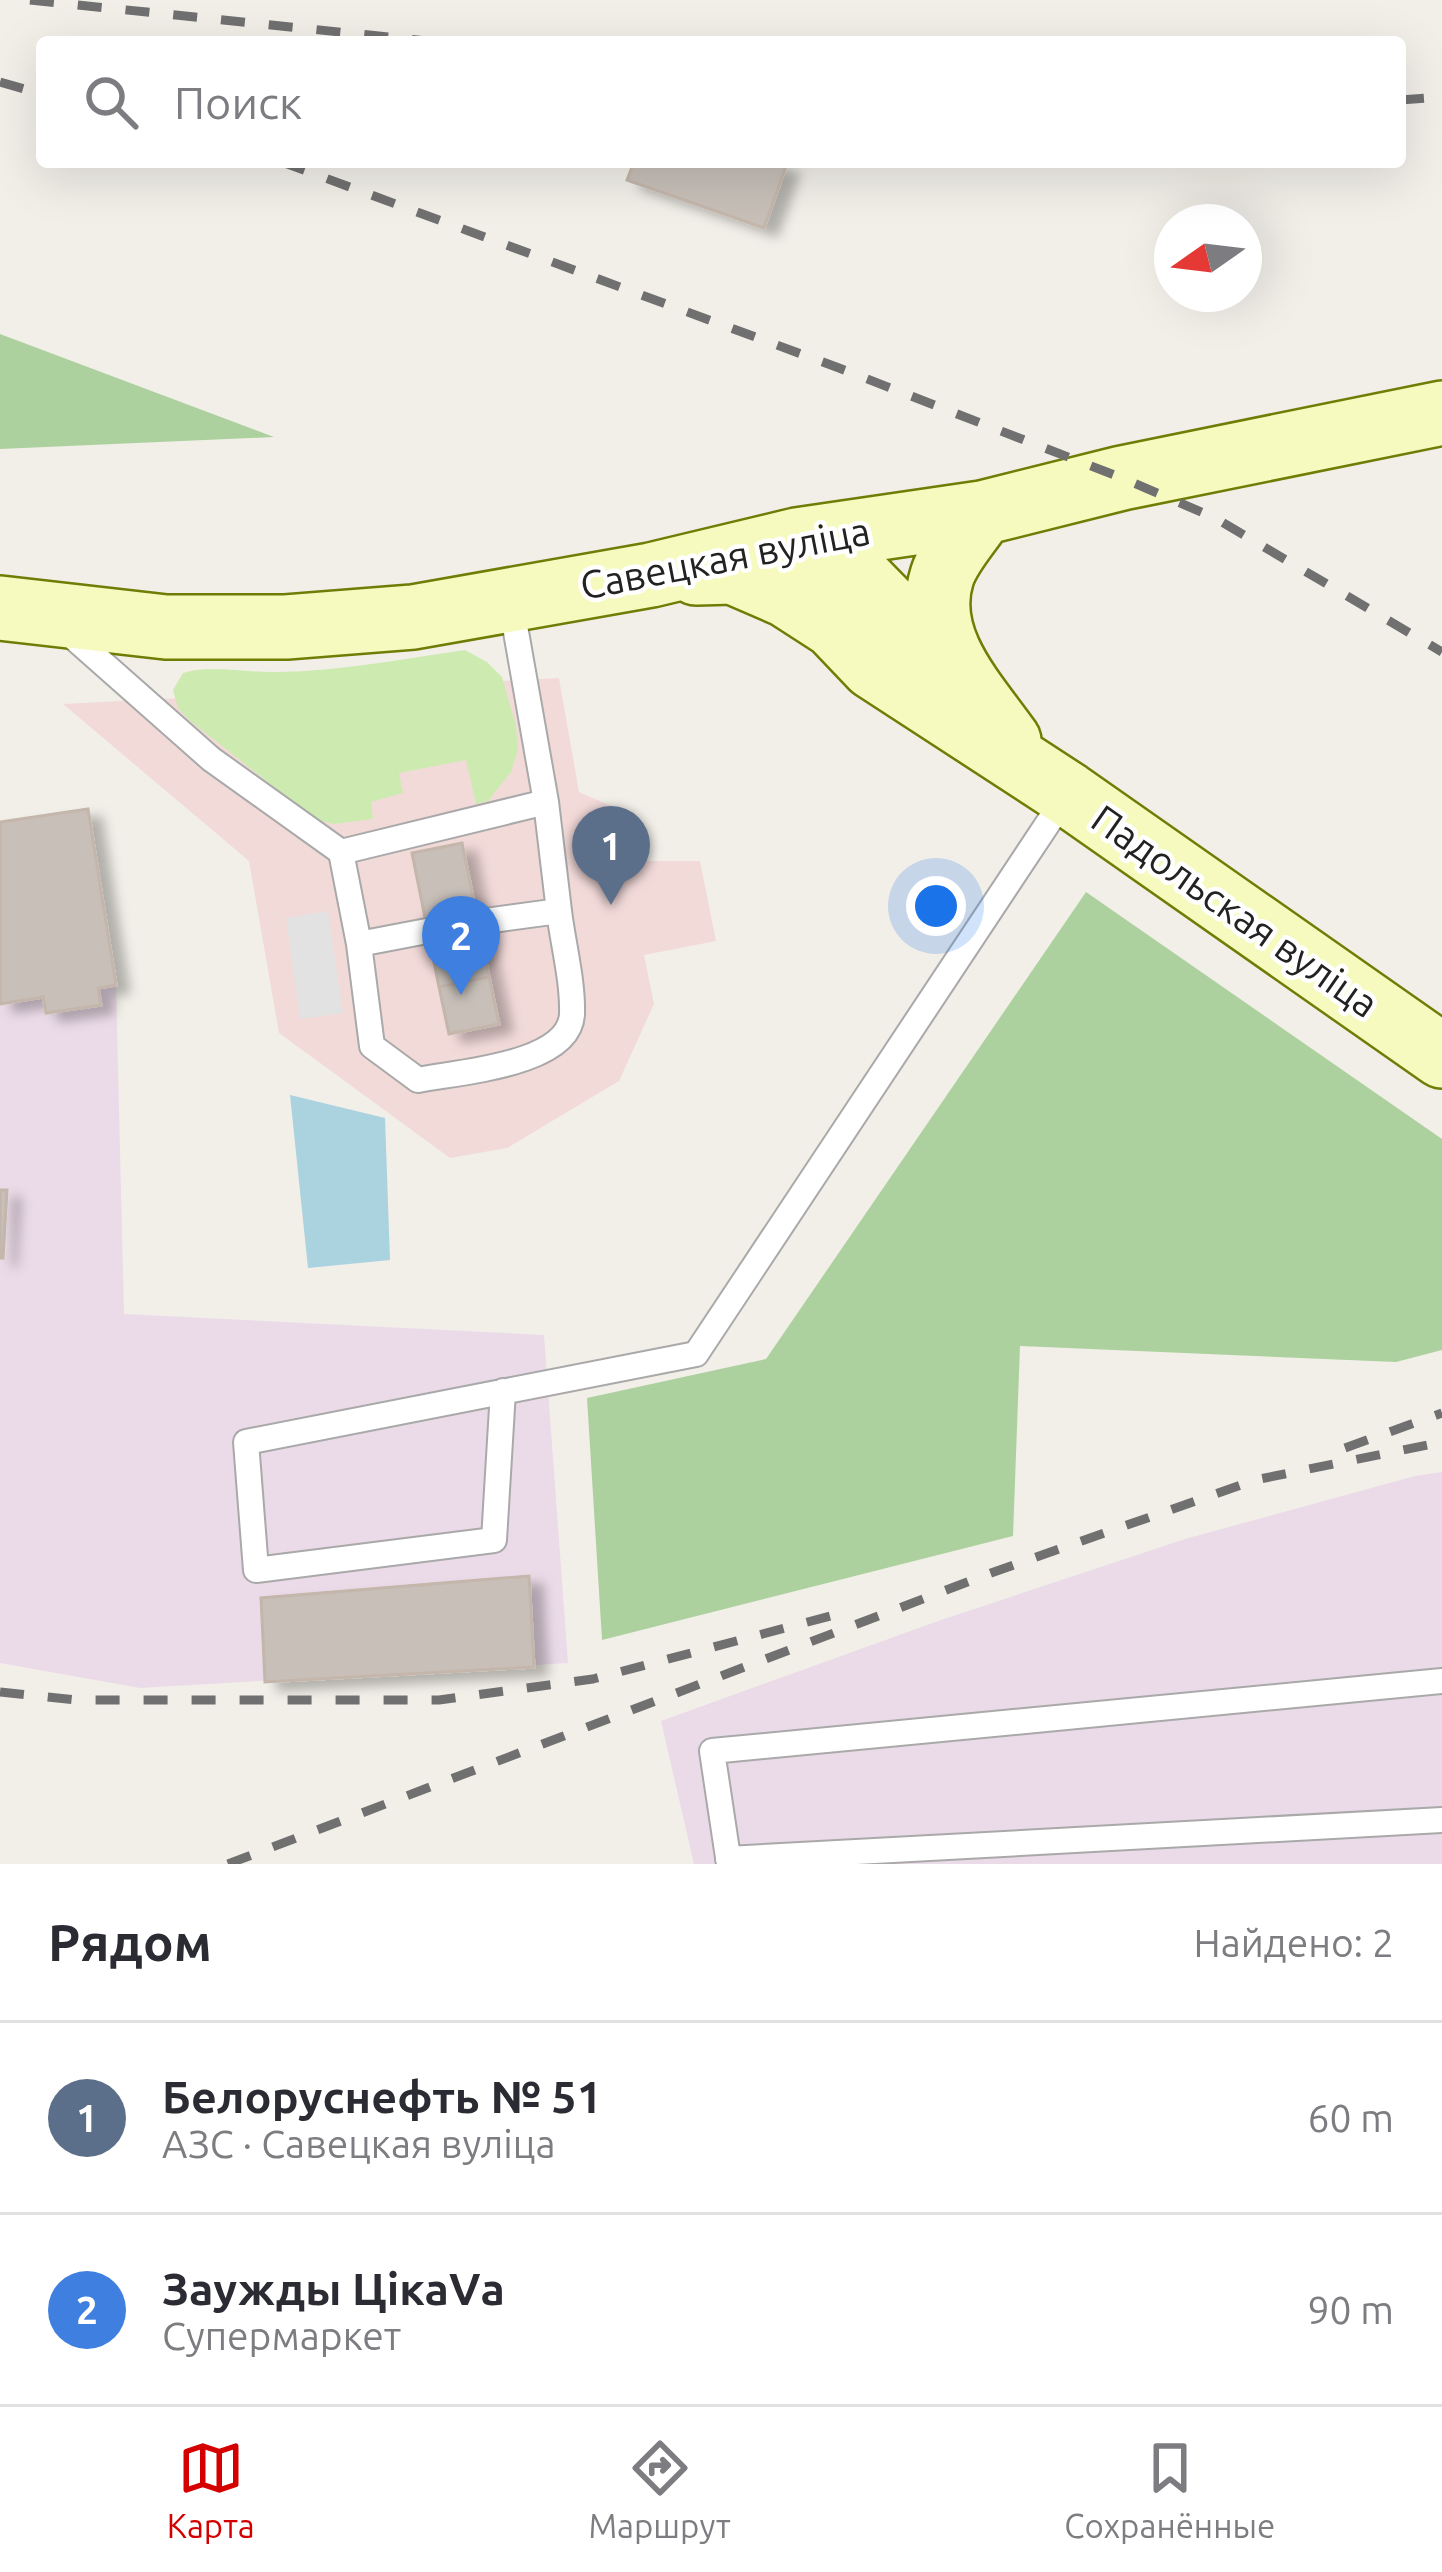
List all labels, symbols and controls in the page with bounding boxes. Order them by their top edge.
search box [36,36,1406,168]
icon: search [78,69,144,135]
text: Поиск [174,77,302,128]
north arrow [1154,204,1262,312]
street label: Савецкая вуліца [576,508,873,607]
street label: Падольская вуліца [1084,796,1386,1025]
pin: 1 [572,806,650,905]
your location [906,876,966,936]
pin: 2 [422,896,500,995]
text: Рядом [48,1913,212,1971]
text: Найдено: 2 [1194,1921,1394,1964]
text: Белоруснефть № 51 [162,2071,602,2122]
text: 1 [76,2096,98,2139]
text: 60 m [1307,2096,1394,2139]
text: АЗС · Савецкая вуліца [162,2122,556,2165]
text: Заужды ЦікаVа [162,2263,505,2314]
text: 2 [76,2288,98,2331]
text: 90 m [1307,2288,1394,2331]
text: Супермаркет [162,2314,401,2357]
tab: Карта [167,2435,255,2544]
tab: Маршрут [588,2435,731,2544]
tab: Сохранённые [1064,2435,1275,2544]

